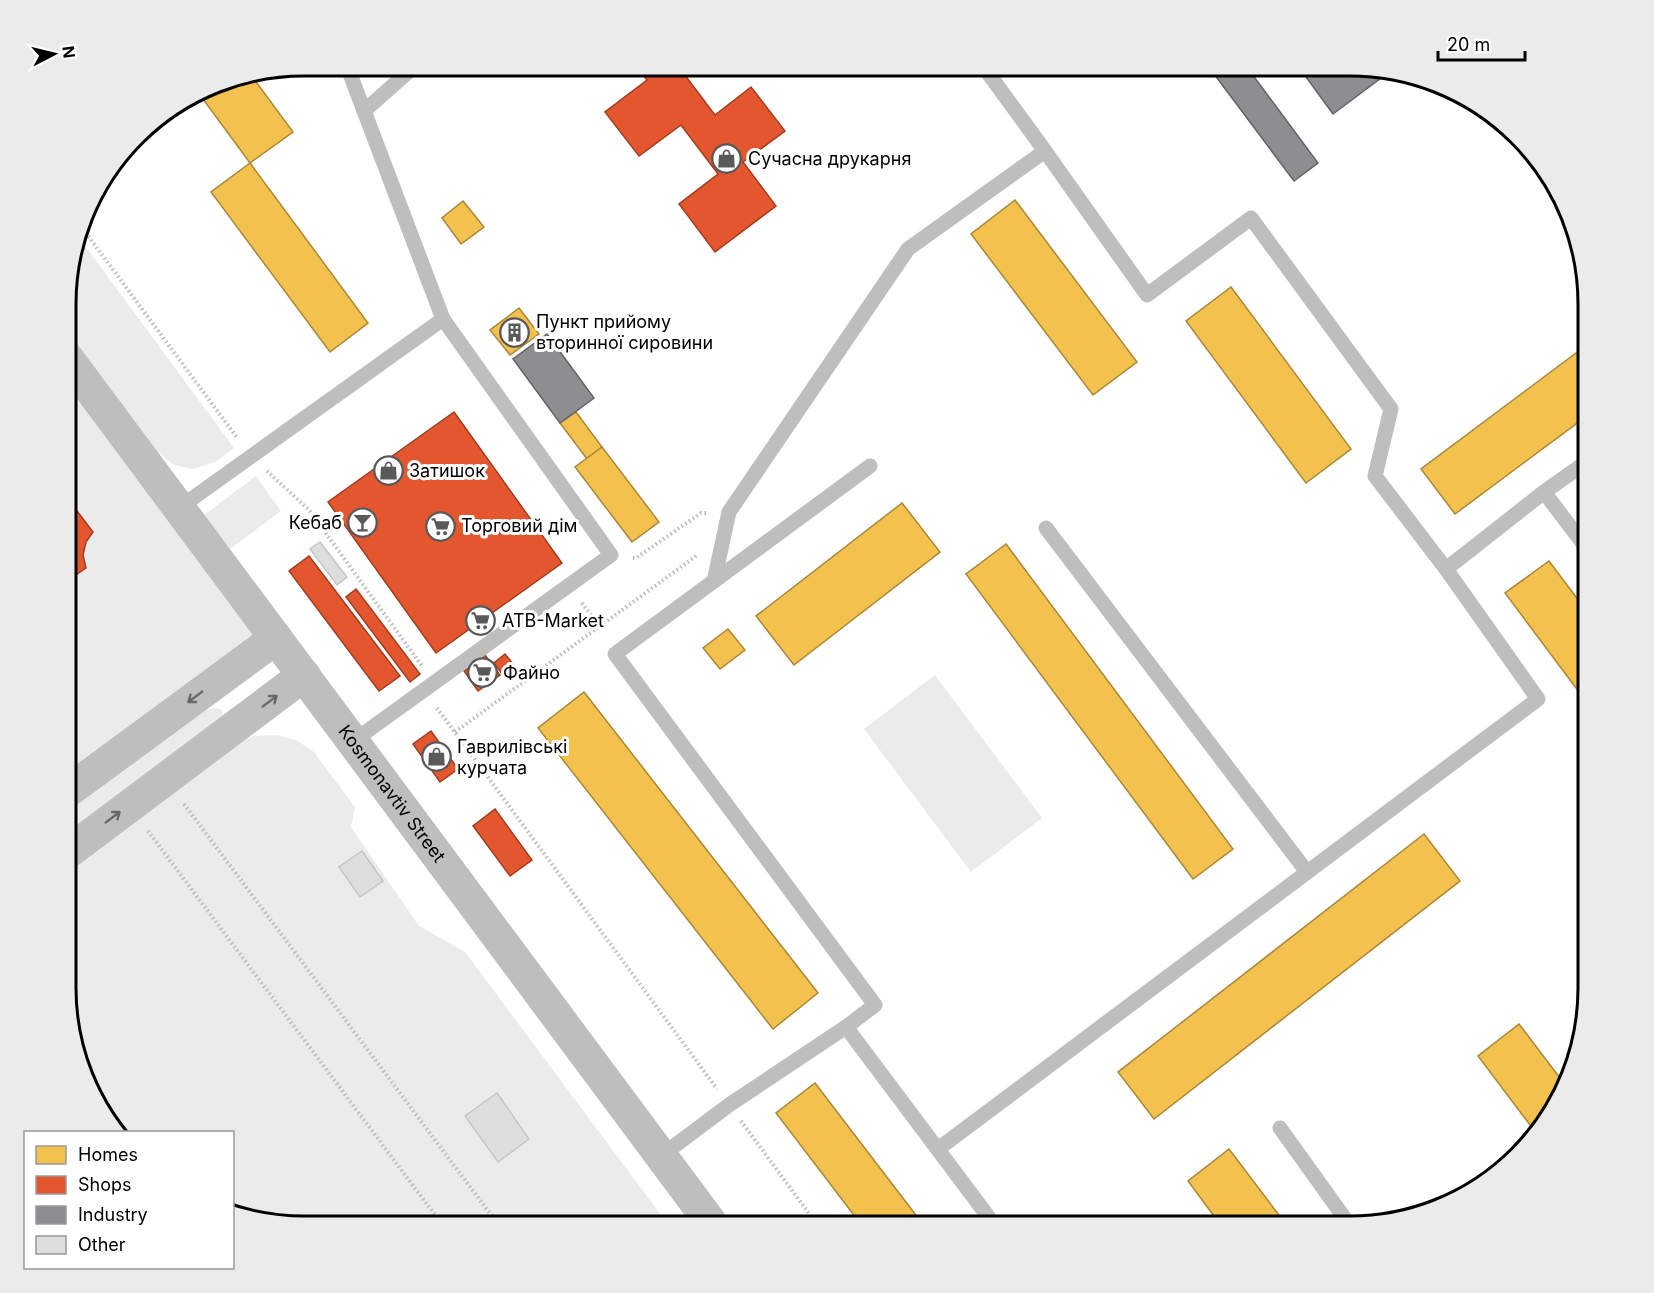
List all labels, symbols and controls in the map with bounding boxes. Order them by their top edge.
north arrow [24,24,84,84]
scale bar [1438,24,1525,62]
text: 20 m [1447,34,1490,55]
text: N [58,45,80,59]
shop icon: Сучасна друкарня [711,143,743,175]
place label: Сучасна друкарня [748,148,911,169]
place label: Пункт прийому вторинної сировини [536,311,713,353]
building icon: Пункт прийому вторинної сировини [499,316,531,348]
shop icon: Затишок [372,455,404,487]
place label: Затишок [409,460,485,481]
bar icon: Кебаб [347,507,379,539]
supermarket icon: Торговий дім [424,510,456,542]
place label: Кебаб [289,512,342,533]
place label: Торговий дім [461,515,577,536]
supermarket icon: ATB-Market [465,605,497,637]
place label: ATB-Market [502,610,604,631]
supermarket icon: Файно [466,657,498,689]
place label: Файно [503,662,560,683]
one-way arrow [188,691,204,704]
one-way arrow [261,694,277,707]
street label: Kosmonavtiv Street [334,721,450,866]
place label: Гаврилівські курчата [457,736,567,778]
shop icon: Гаврилівські курчата [420,741,452,773]
one-way arrow [105,811,121,824]
legend [24,1131,234,1269]
text: Homes [78,1144,138,1165]
text: Shops [78,1174,132,1195]
text: Industry [78,1204,148,1225]
text: Other [78,1234,126,1255]

